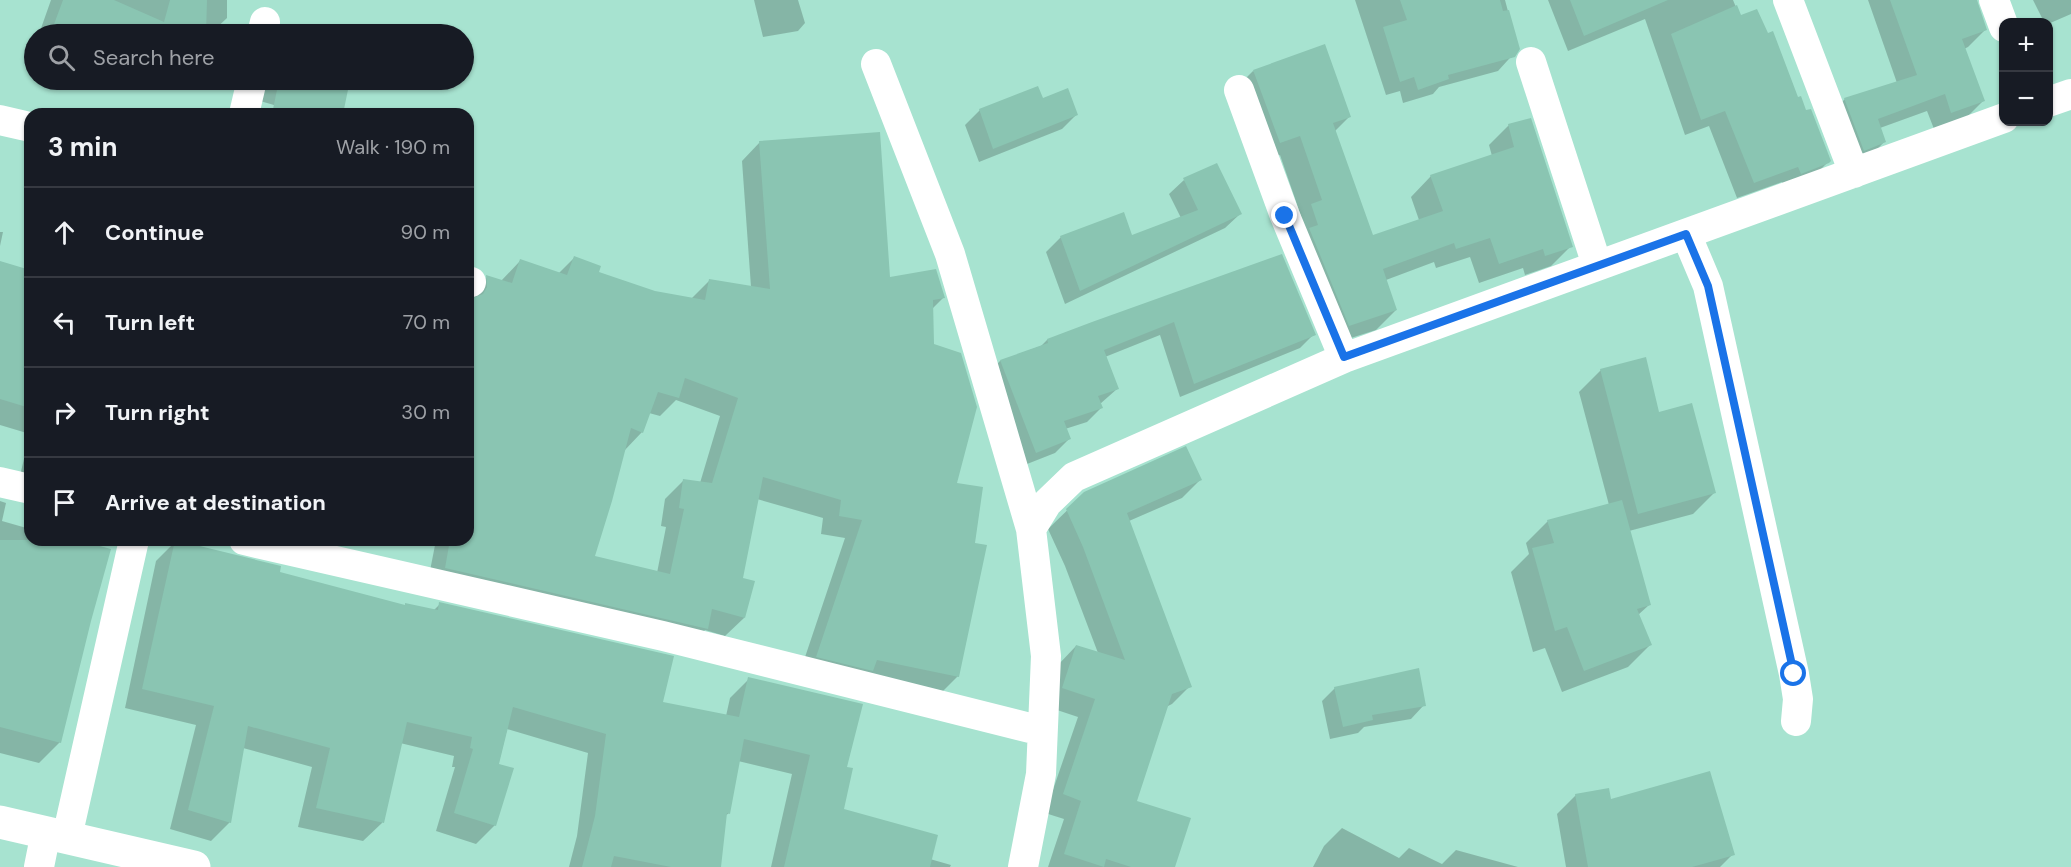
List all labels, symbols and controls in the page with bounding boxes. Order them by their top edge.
map controls [1999,18,2053,126]
button: + [1999,18,2053,72]
search box [24,24,474,90]
icon: search [45,41,78,74]
text: Search here [93,43,214,72]
button: − [1999,72,2053,126]
text: 3 min [48,130,117,164]
text: Walk · 190 m [336,134,450,160]
route end [1271,202,1297,228]
icon: ahead [48,216,81,249]
text: Continue [105,218,204,247]
text: 90 m [401,219,450,245]
icon: left [48,306,81,339]
text: Turn left [105,308,195,337]
text: 70 m [403,309,450,335]
icon: right [48,396,81,429]
text: Turn right [105,398,210,427]
text: 30 m [401,399,450,425]
icon: arrive [48,486,81,519]
text: Arrive at destination [105,488,326,517]
route start [1780,660,1806,686]

